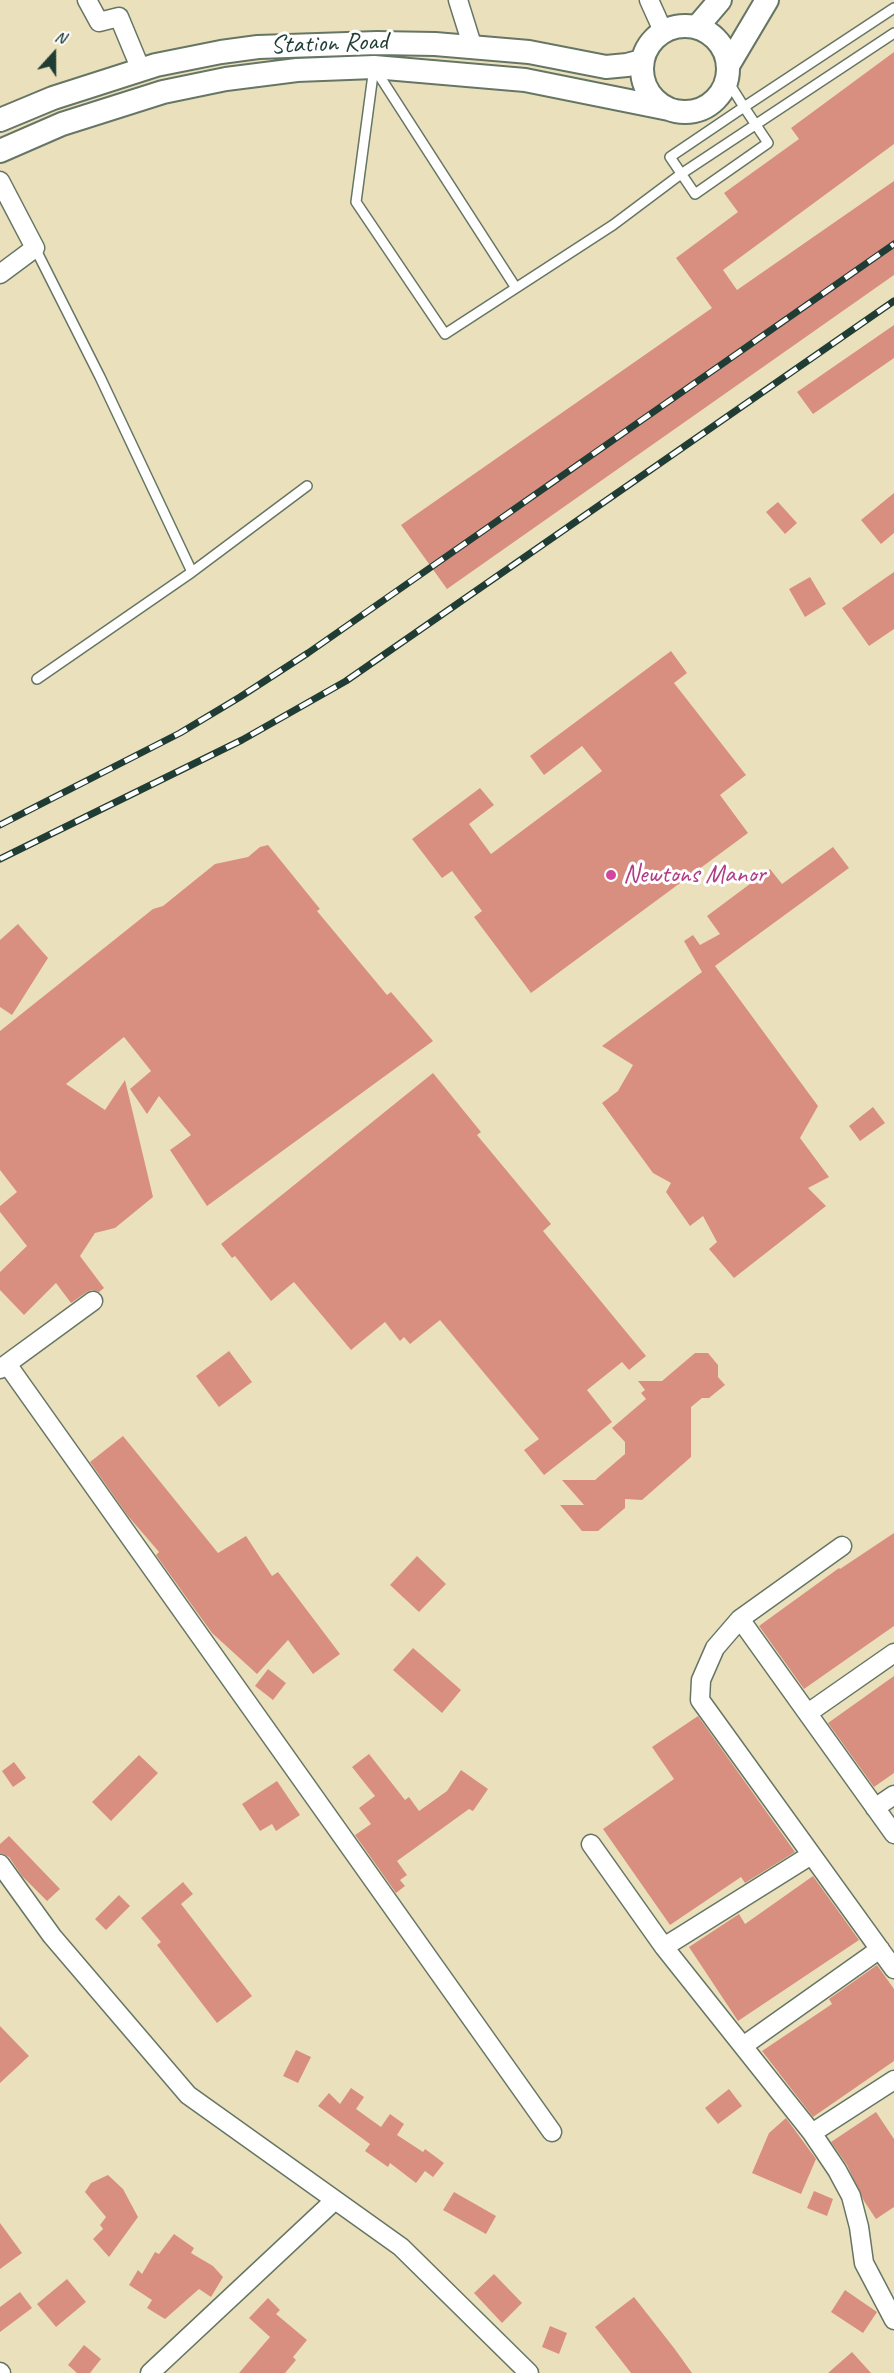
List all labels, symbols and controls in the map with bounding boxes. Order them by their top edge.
north arrow [24,24,84,84]
text: N [52,26,69,48]
street label: Station Road [270,26,388,62]
place label: Newtons Manor [623,859,766,891]
marker: Newtons Manor [604,868,618,882]

